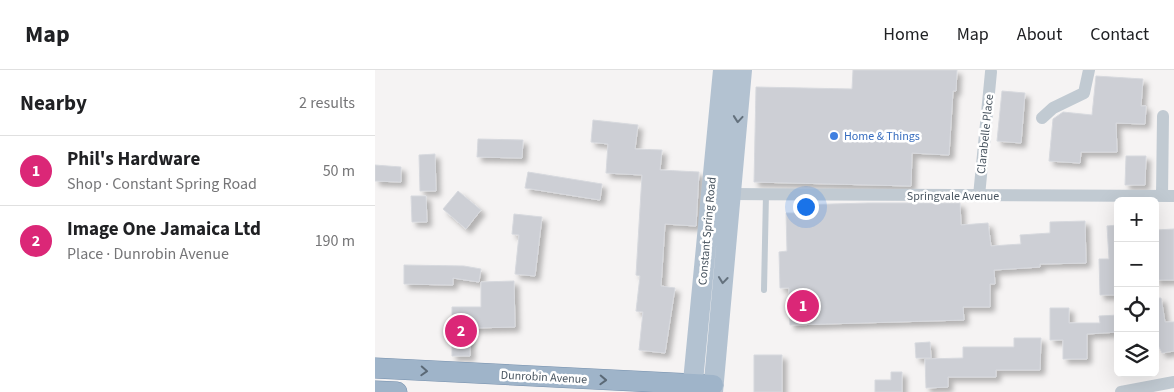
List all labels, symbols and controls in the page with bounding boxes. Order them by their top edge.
text: Map [25,17,70,52]
text: Home [883,22,929,47]
text: Map [957,22,989,47]
text: About [1017,22,1062,47]
text: Contact [1090,22,1149,47]
text: Nearby [20,88,87,118]
text: 2 results [299,92,355,114]
street label: Clarabelle Place [973,93,998,175]
one-way arrow [733,115,744,123]
place label: Home & Things [844,128,920,145]
marker: Home & Things [828,130,840,142]
text: Phil's Hardware [67,146,200,173]
text: 1 [32,160,40,182]
text: 50 m [323,160,355,182]
text: Shop · Constant Spring Road [67,173,257,195]
street label: Constant Spring Road [694,176,721,286]
street label: Springvale Avenue [907,188,999,205]
your location [793,194,819,220]
map controls [1114,197,1159,377]
button: + [1114,197,1159,242]
text: Image One Jamaica Ltd [67,216,261,243]
text: 2 [32,230,40,252]
text: 190 m [315,230,355,252]
button: − [1114,242,1159,287]
text: Place · Dunrobin Avenue [67,243,229,265]
one-way arrow [717,277,728,285]
pin: 1 [787,287,819,325]
button: locate [1114,287,1159,332]
pin: 2 [445,312,477,350]
button: layers [1114,332,1159,377]
one-way arrow [420,365,428,376]
street label: Dunrobin Avenue [500,367,588,388]
one-way arrow [600,375,608,385]

